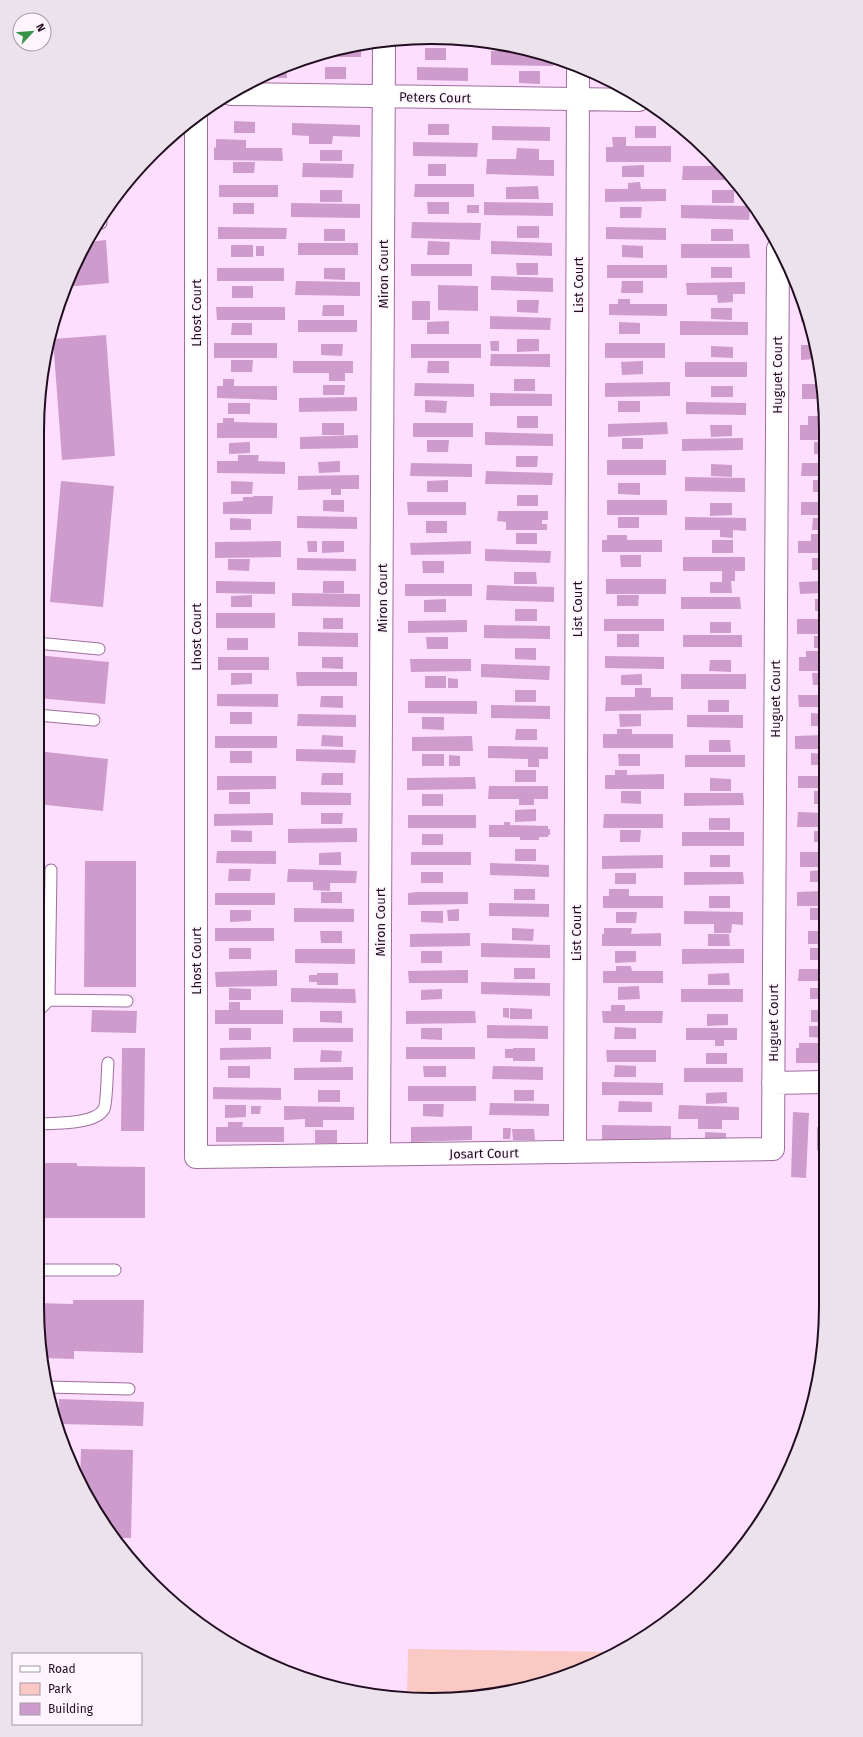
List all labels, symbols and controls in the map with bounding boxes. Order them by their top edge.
north arrow [12,12,52,52]
text: N [33,22,48,34]
street label: Peters Court [399,89,471,106]
street label: Miron Court [376,239,391,308]
street label: List Court [571,257,586,313]
street label: Lhost Court [189,279,204,347]
street label: Huguet Court [770,336,785,414]
street label: Miron Court [375,563,390,632]
street label: List Court [570,581,585,637]
street label: Lhost Court [189,603,204,671]
street label: Huguet Court [768,660,783,738]
street label: Miron Court [373,887,388,956]
street label: List Court [569,905,584,961]
street label: Lhost Court [189,927,204,995]
street label: Huguet Court [766,984,781,1062]
street label: Josart Court [449,1145,519,1162]
legend [12,1653,142,1725]
text: Road [48,1662,76,1676]
text: Park [48,1682,72,1696]
text: Building [48,1702,94,1716]

